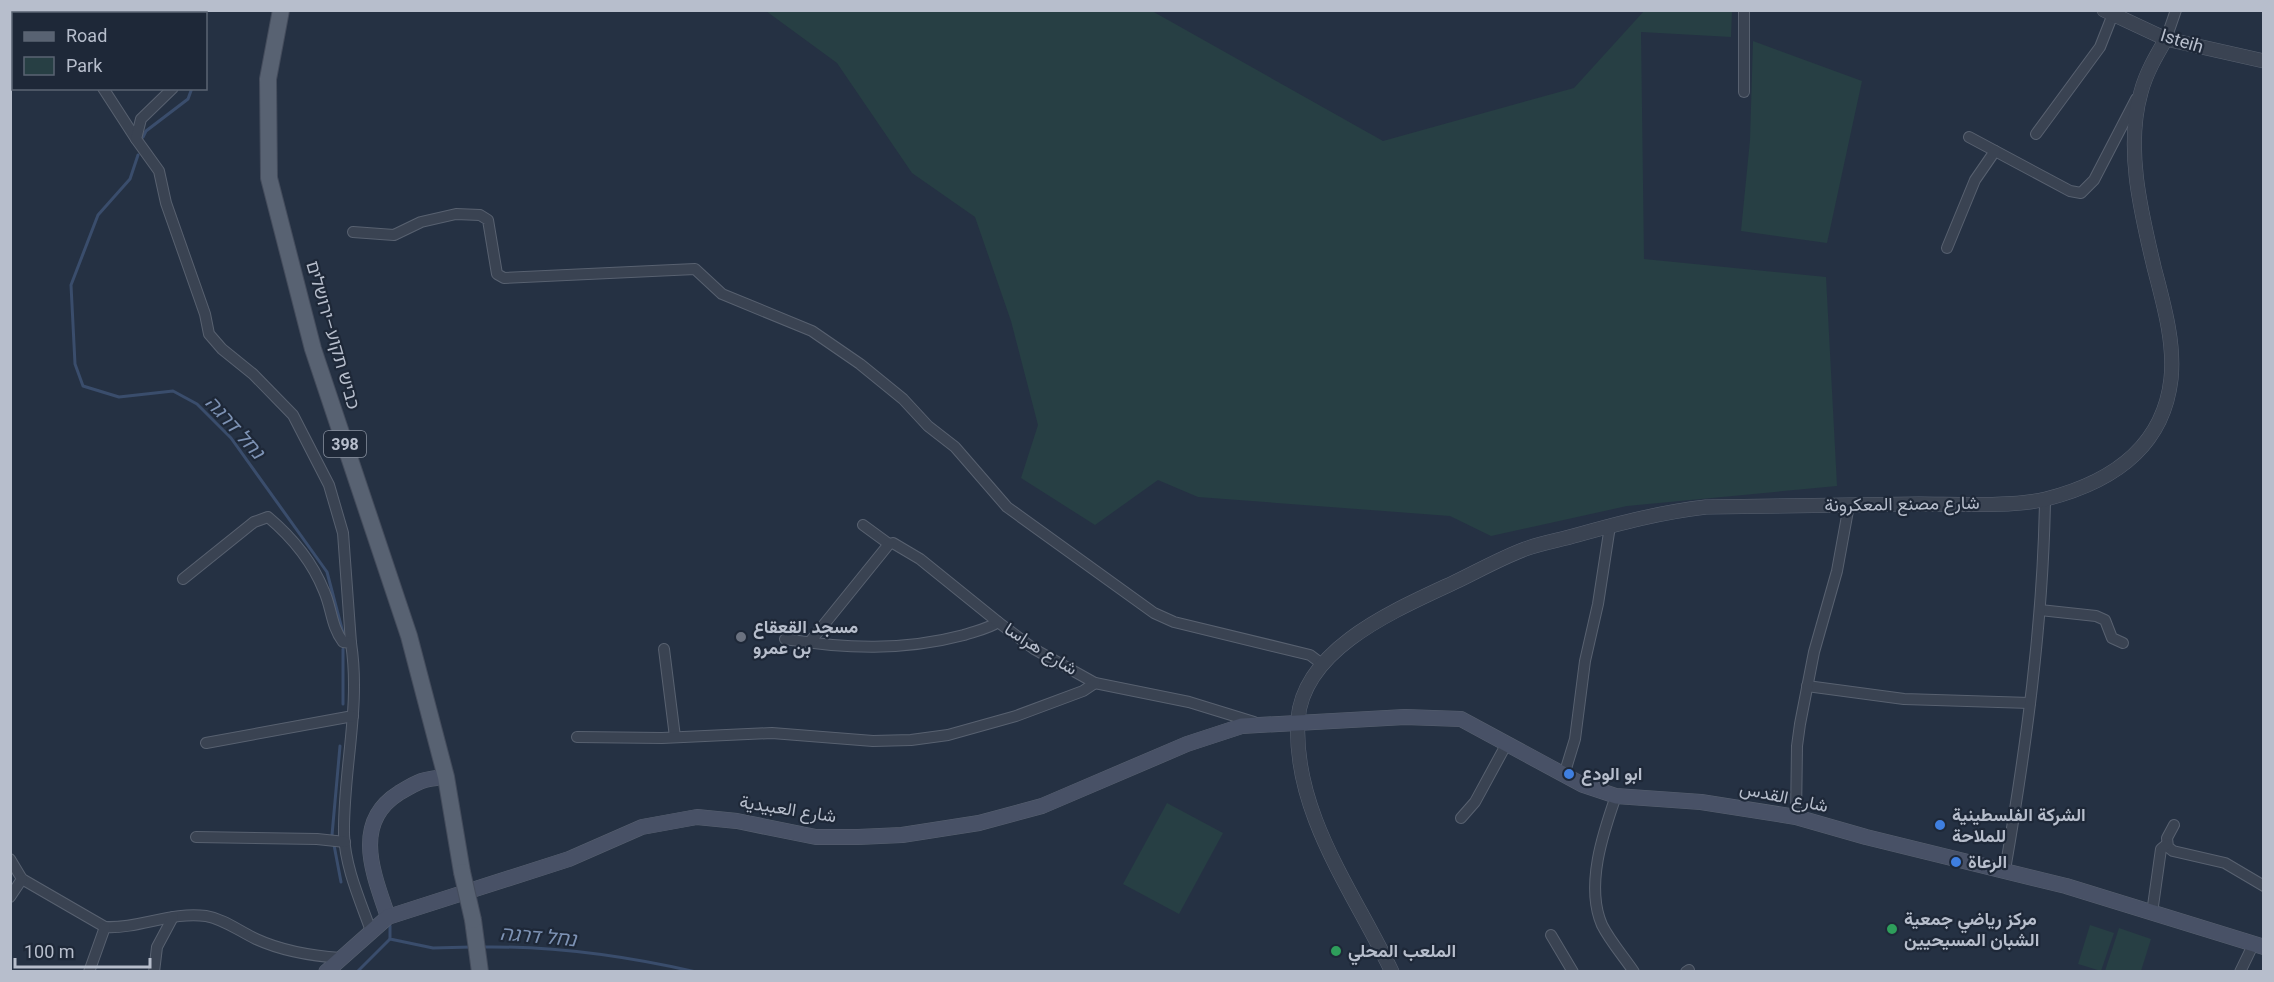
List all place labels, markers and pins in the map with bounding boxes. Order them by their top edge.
place label: مسجد القعقاع بن عمرو [753,616,859,659]
marker: مسجد القعقاع بن عمرو [734,630,748,644]
place label: ابو الودع [1581,763,1642,786]
marker: ابو الودع [1562,767,1576,781]
place label: الشركة الفلسطينية للملاحة [1952,804,2086,846]
marker: الشركة الفلسطينية للملاحة [1933,818,1947,832]
place label: الرعاة [1968,851,2007,873]
marker: الرعاة [1949,855,1963,869]
place label: مركز رياضي جمعية الشبان المسيحيين [1904,908,2039,951]
marker: مركز رياضي جمعية الشبان المسيحيين [1885,922,1899,936]
place label: الملعب المحلي [1348,940,1456,966]
marker: الملعب المحلي [1329,944,1343,958]

